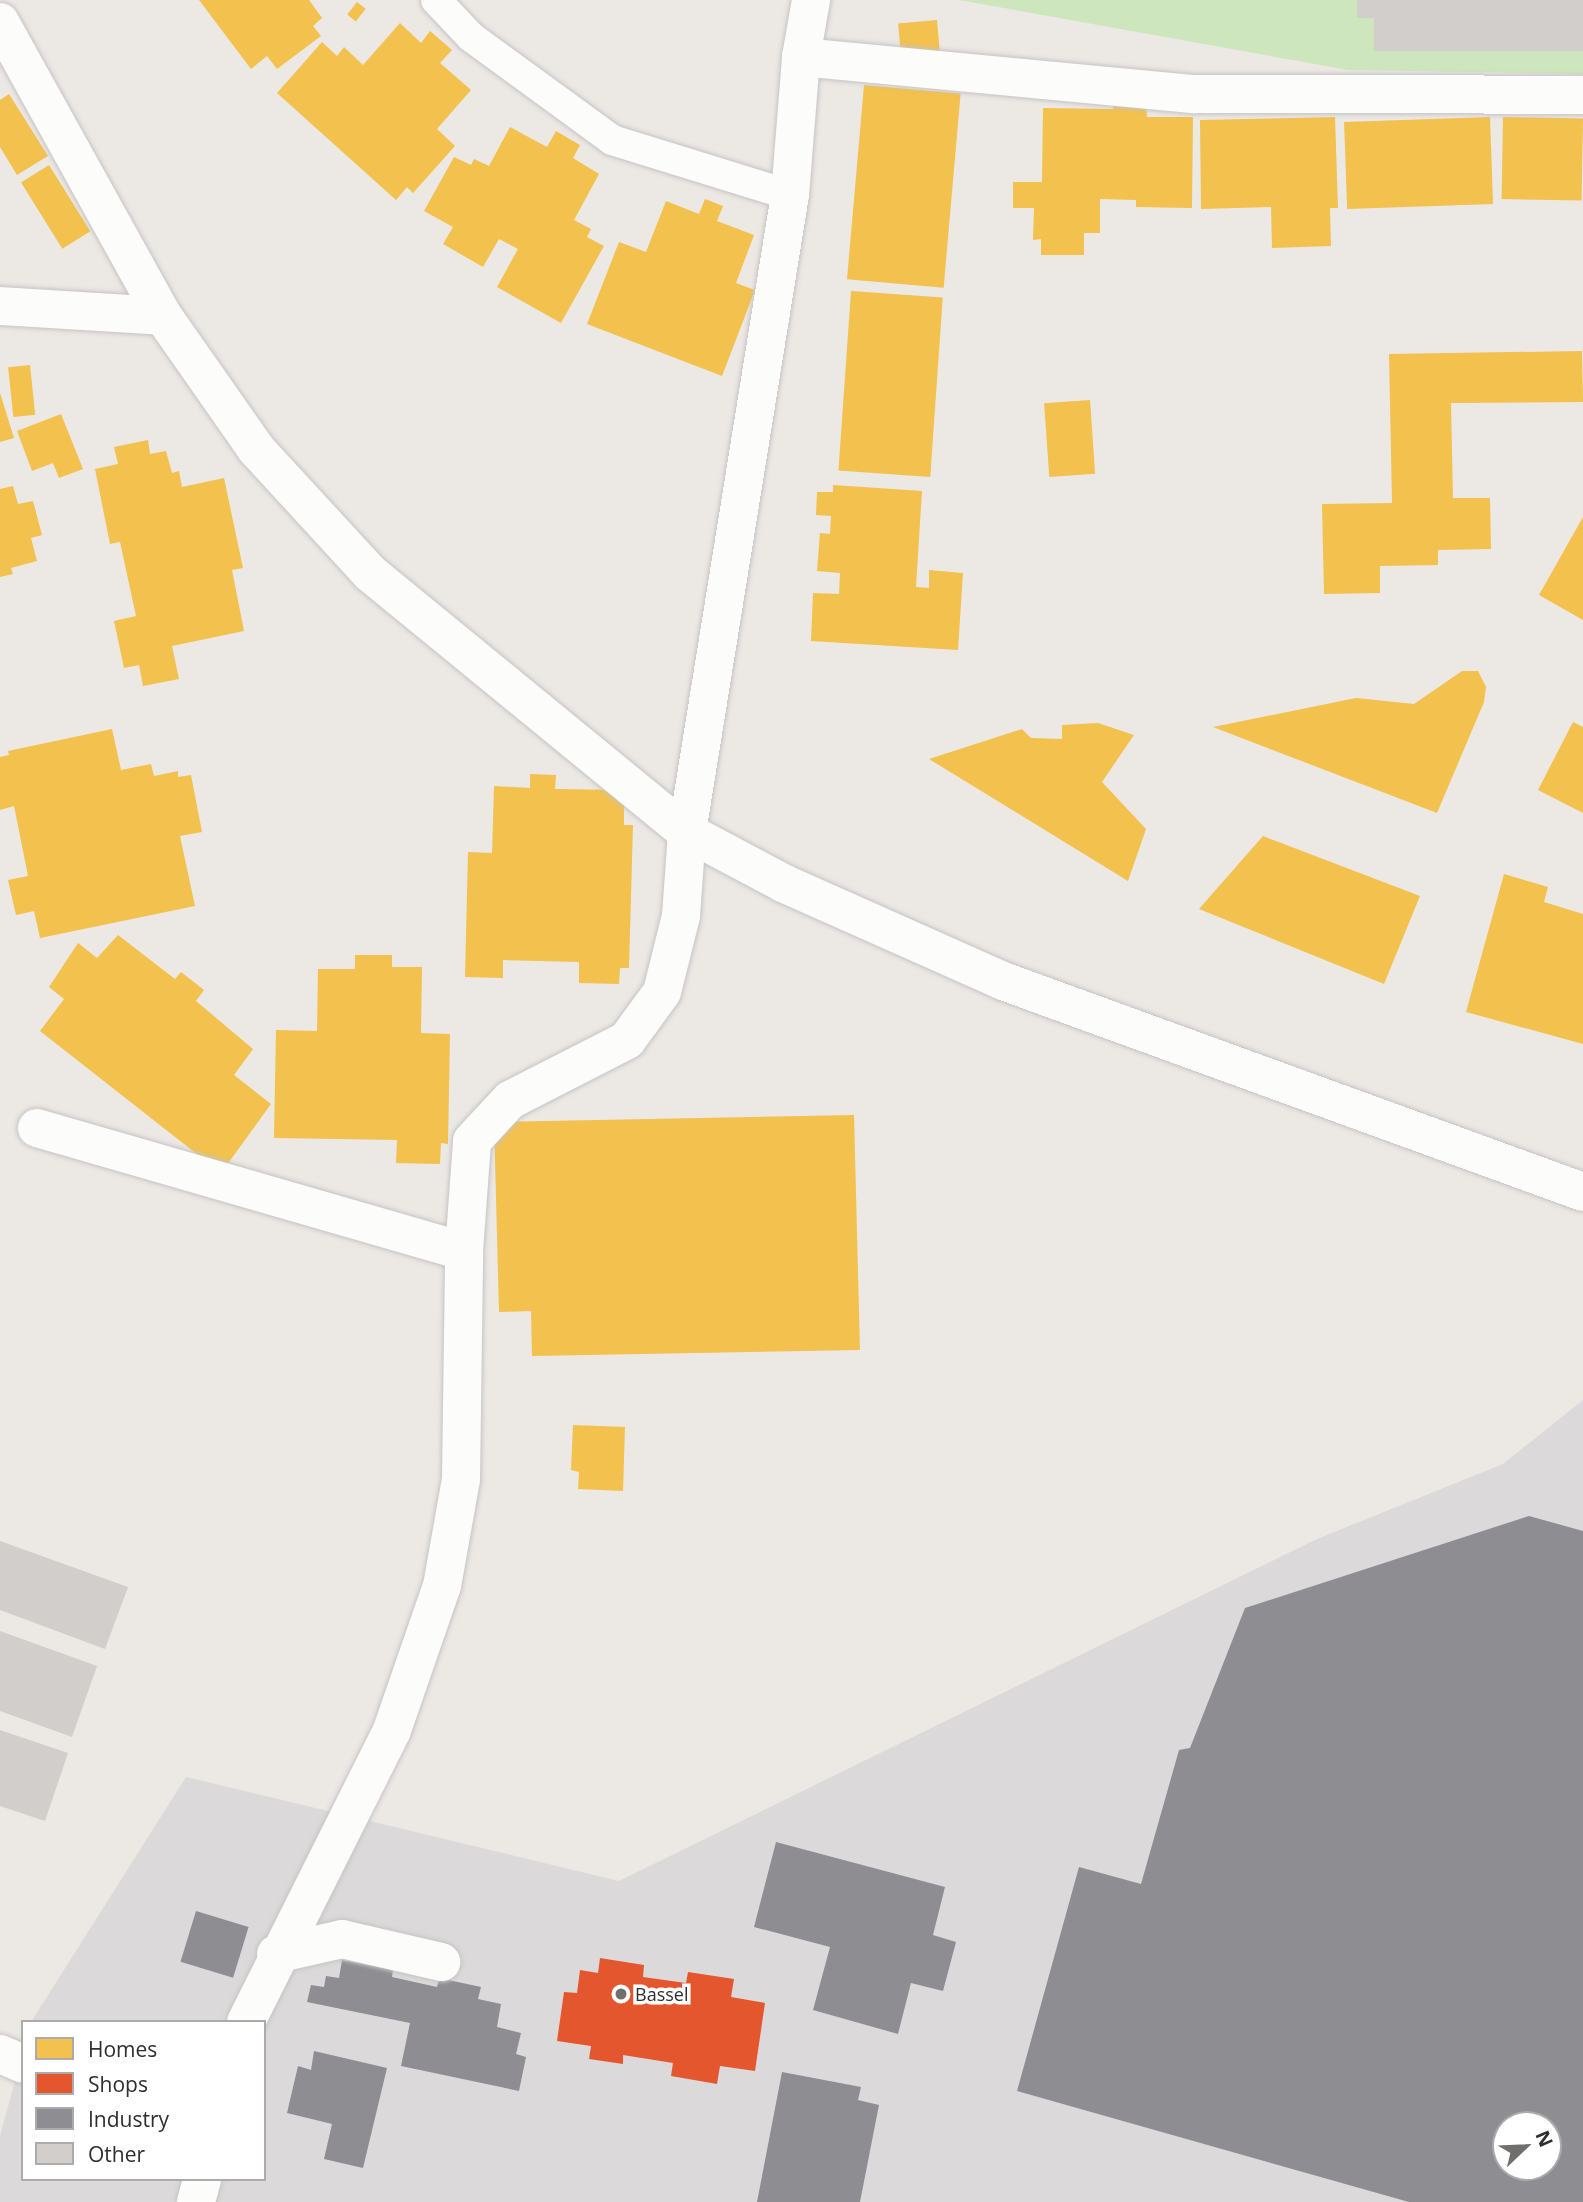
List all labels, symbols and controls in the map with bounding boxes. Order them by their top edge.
place label: Bassel [635,1983,688,2005]
marker: Bassel [613,1986,629,2002]
legend [21,2020,266,2181]
text: Homes [88,2035,157,2063]
text: Shops [88,2070,148,2098]
text: Industry [88,2105,169,2133]
north arrow [1492,2111,1562,2181]
text: N [1530,2126,1559,2151]
text: Other [88,2140,145,2168]

